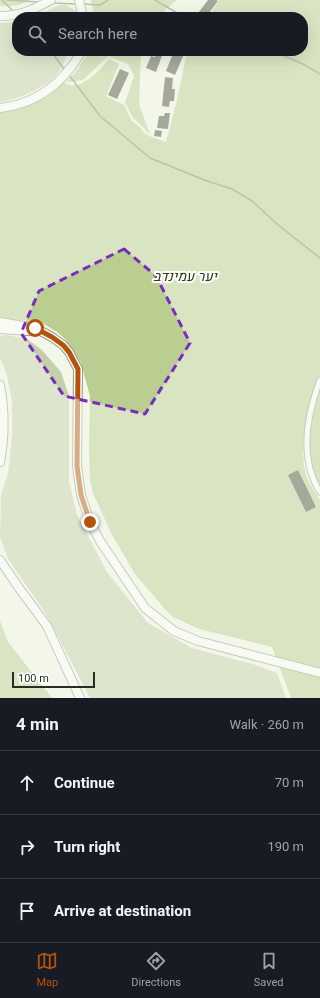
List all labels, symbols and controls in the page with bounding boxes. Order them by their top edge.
search box [12,12,308,56]
icon: search [26,23,48,45]
text: Search here [58,23,137,45]
park label: יער עמינדב [153,266,219,287]
route start [26,319,44,337]
route end [81,513,99,531]
scale bar [12,670,95,689]
text: 100 m [18,670,49,687]
text: 4 min [16,712,59,737]
text: Walk · 260 m [229,715,304,734]
icon: ahead [16,772,38,794]
text: Continue [54,772,115,794]
text: 70 m [275,773,304,792]
icon: right [16,836,38,858]
text: Turn right [54,836,120,858]
text: 190 m [267,837,304,856]
icon: arrive [16,900,38,922]
text: Arrive at destination [54,900,191,922]
tab: Map [36,950,58,991]
tab: Directions [131,950,181,991]
tab: Saved [254,950,284,991]

